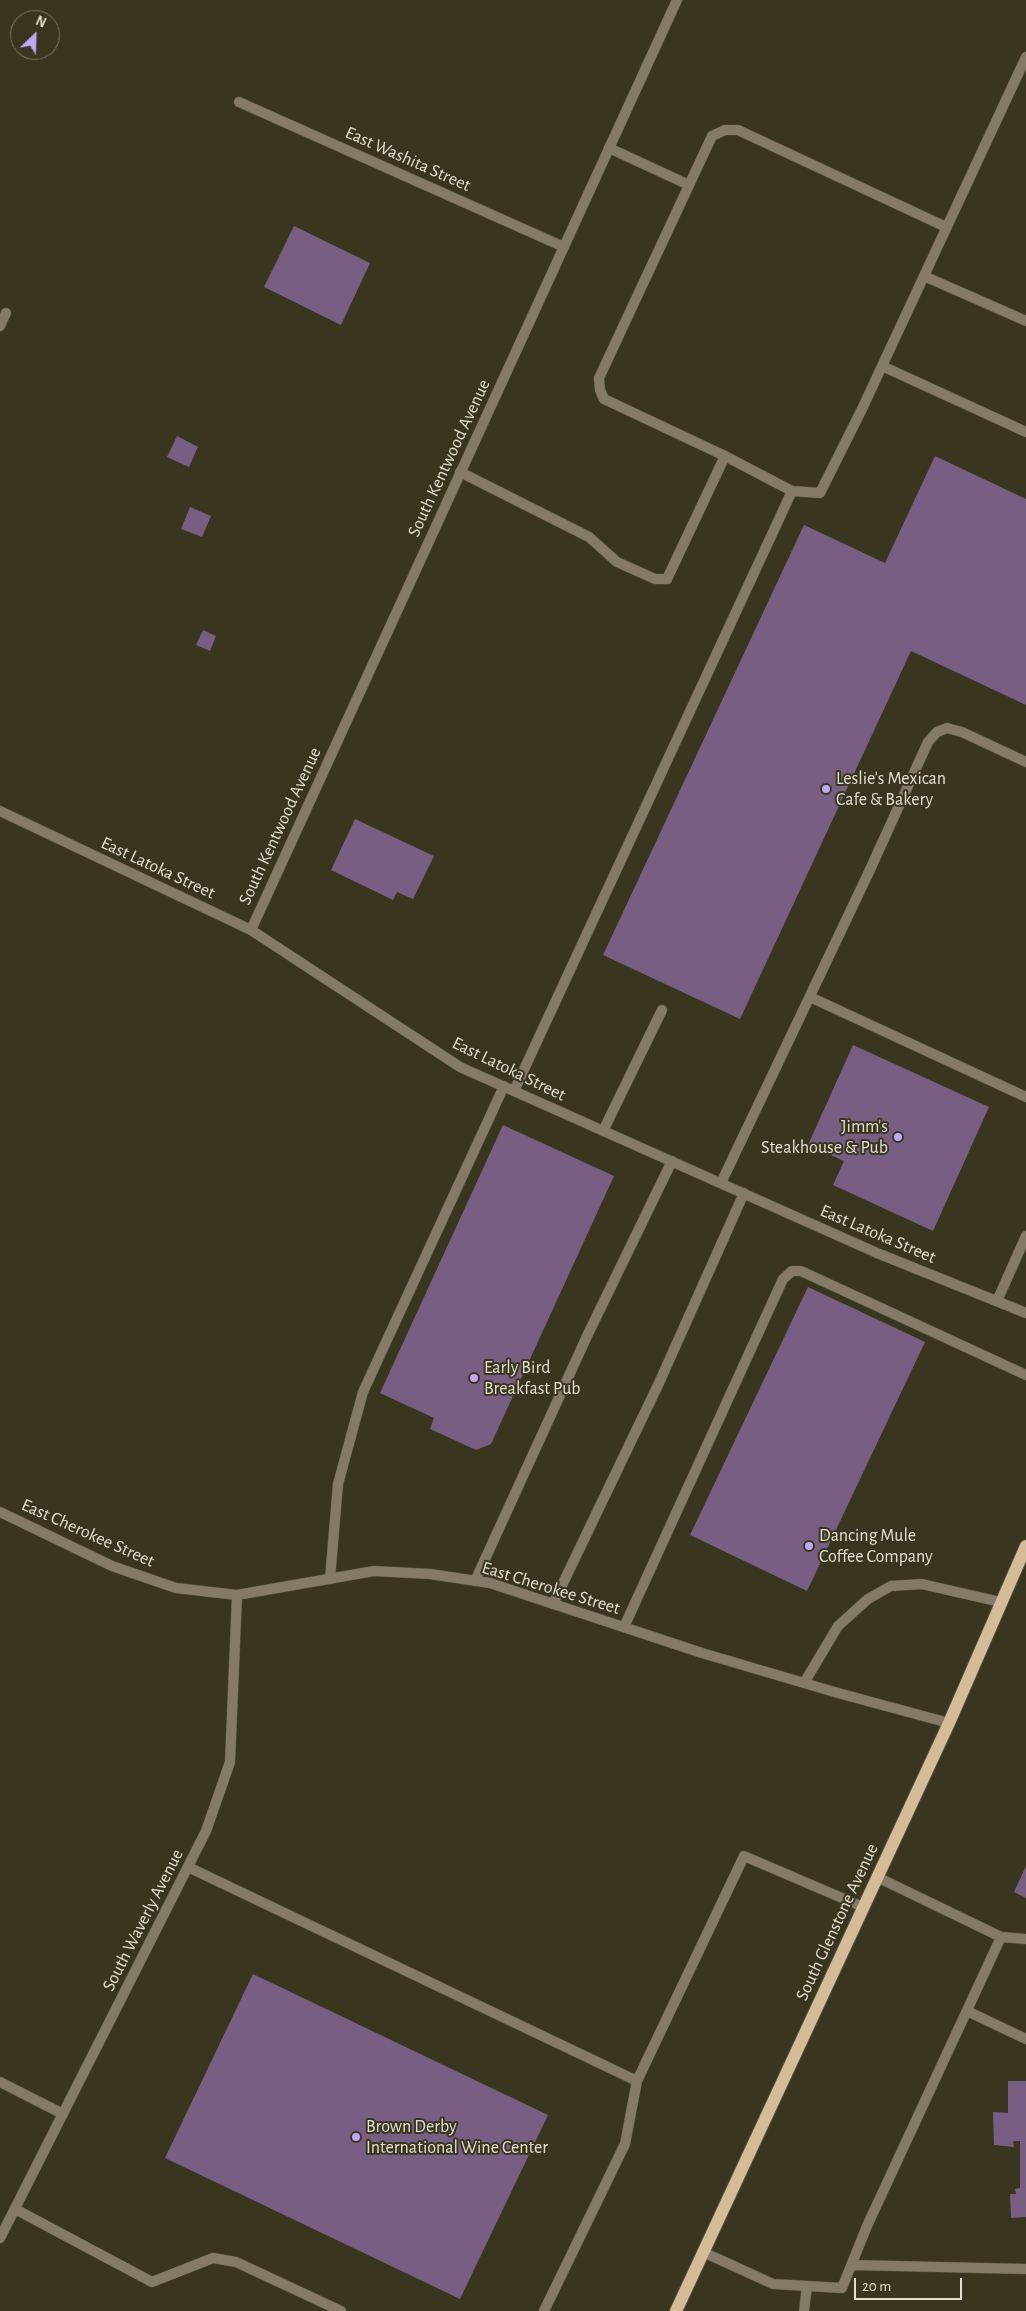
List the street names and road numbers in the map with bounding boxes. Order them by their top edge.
street label: East Washita Street [342,122,474,196]
street label: South Kentwood Avenue [403,376,495,540]
street label: South Kentwood Avenue [234,744,326,908]
street label: East Latoka Street [97,832,219,904]
street label: East Latoka Street [449,1032,569,1106]
street label: East Latoka Street [817,1200,939,1268]
street label: East Cherokee Street [18,1494,158,1572]
street label: East Cherokee Street [479,1557,623,1619]
street label: South Glenstone Avenue [791,1840,883,2004]
street label: South Waverly Avenue [98,1845,188,1995]

